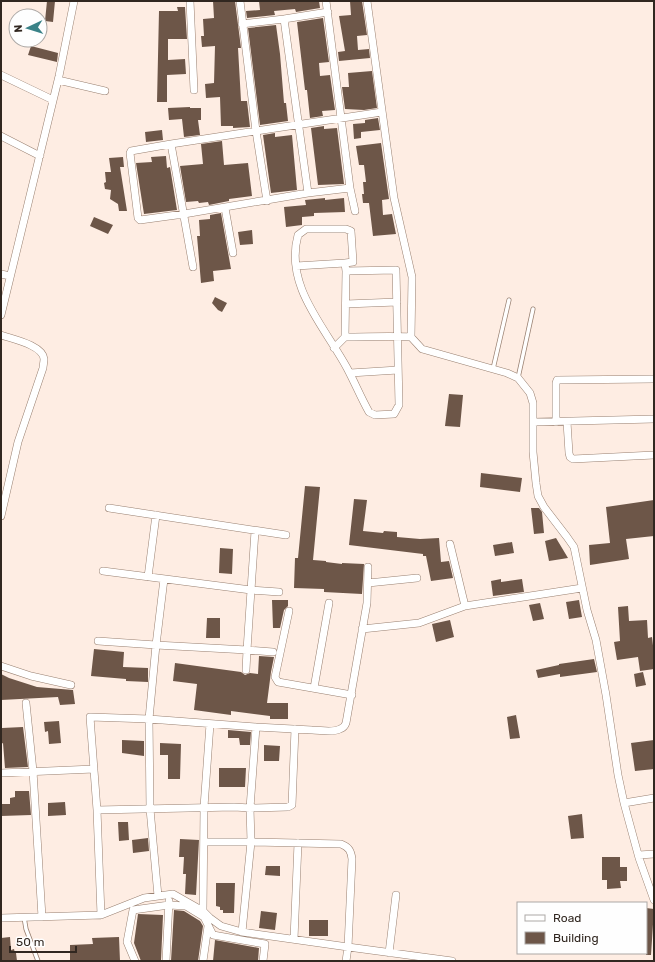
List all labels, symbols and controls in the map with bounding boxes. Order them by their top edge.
north arrow [8,8,48,48]
text: N [12,24,25,33]
legend [517,902,647,954]
text: Road [553,911,581,925]
scale bar [10,928,76,954]
text: Building [553,931,599,945]
text: 50 m [16,935,44,949]

